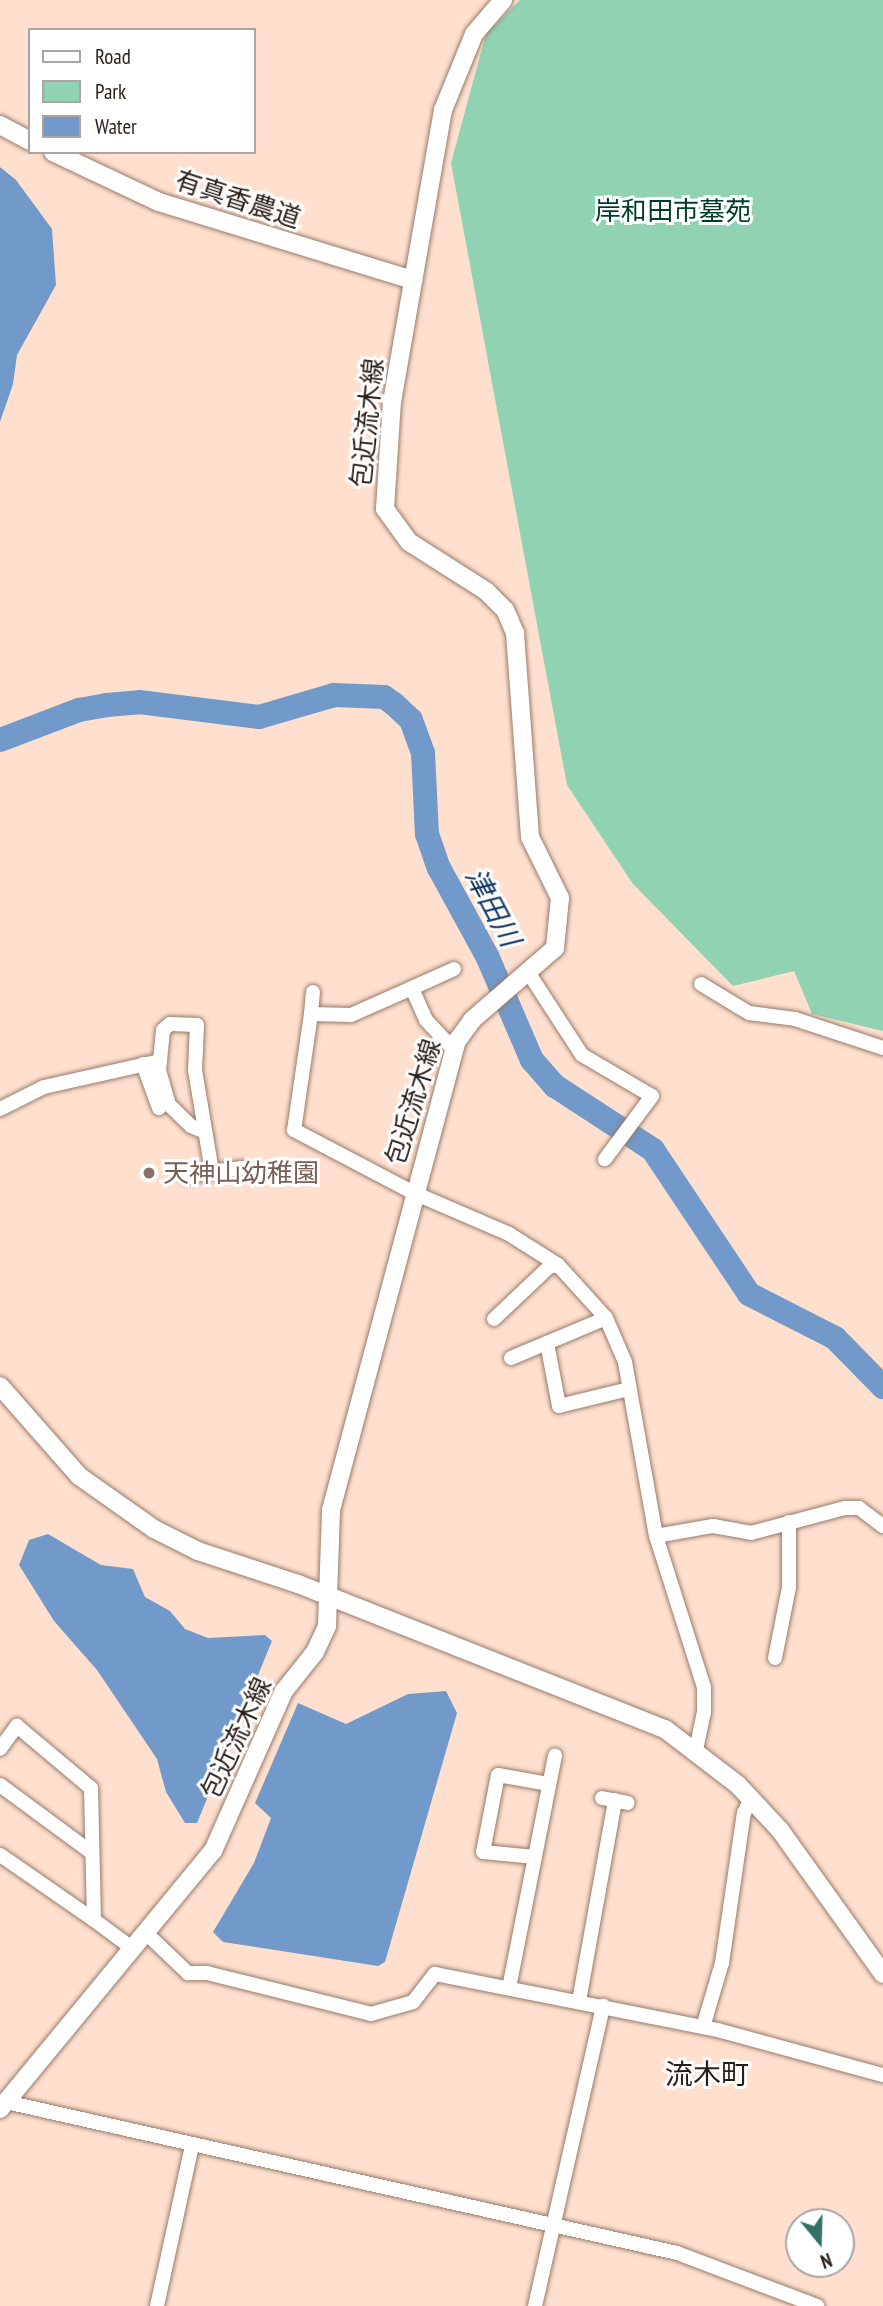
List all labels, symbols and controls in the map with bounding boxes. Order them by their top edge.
legend [28,28,256,154]
text: Road [95,43,131,70]
text: Park [95,78,126,105]
text: Water [95,113,137,140]
street label: 有真香農道 [171,164,305,234]
park label: 岸和田市墓苑 [595,195,751,227]
street label: 包近流木線 [345,357,389,489]
water label: 津田川 [458,862,528,952]
street label: 包近流木線 [379,1035,447,1169]
place label: 天神山幼稚園 [163,1157,319,1189]
marker: 天神山幼稚園 [141,1165,157,1181]
street label: 包近流木線 [194,1672,278,1804]
district label: 流木町 [665,2057,749,2091]
north arrow [785,2208,855,2278]
text: N [817,2248,835,2274]

